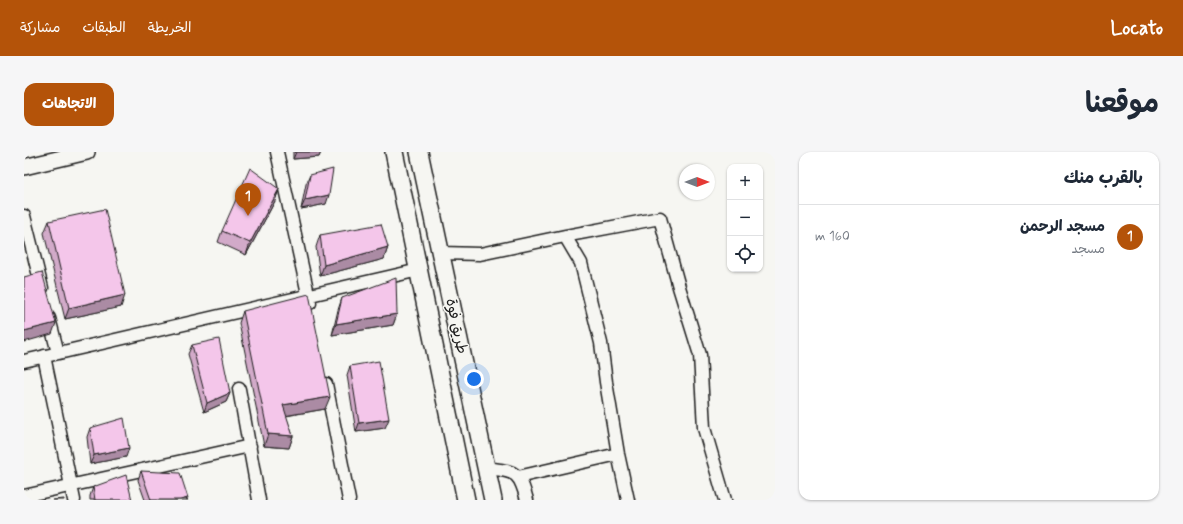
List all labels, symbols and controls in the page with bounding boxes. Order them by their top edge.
text: Locato [1111,16,1163,41]
text: مشاركة [20,19,60,37]
text: الطبقات [82,19,126,37]
text: الخريطة [148,19,191,37]
button: الاتجاهات [24,83,114,126]
text: موقعنا [1085,86,1159,123]
north arrow [679,164,715,200]
map controls [727,164,763,272]
button: + [727,164,763,200]
text: بالقرب منك [1064,167,1143,189]
pin: 1 [235,183,261,216]
button: − [727,200,763,236]
text: مسجد الرحمن [1020,217,1105,237]
text: 160 m [815,228,850,245]
text: 1 [1127,228,1133,245]
button: locate [727,236,763,272]
text: مسجد [1072,241,1105,258]
street label: طريق فوة [440,297,472,356]
your location [464,369,484,389]

